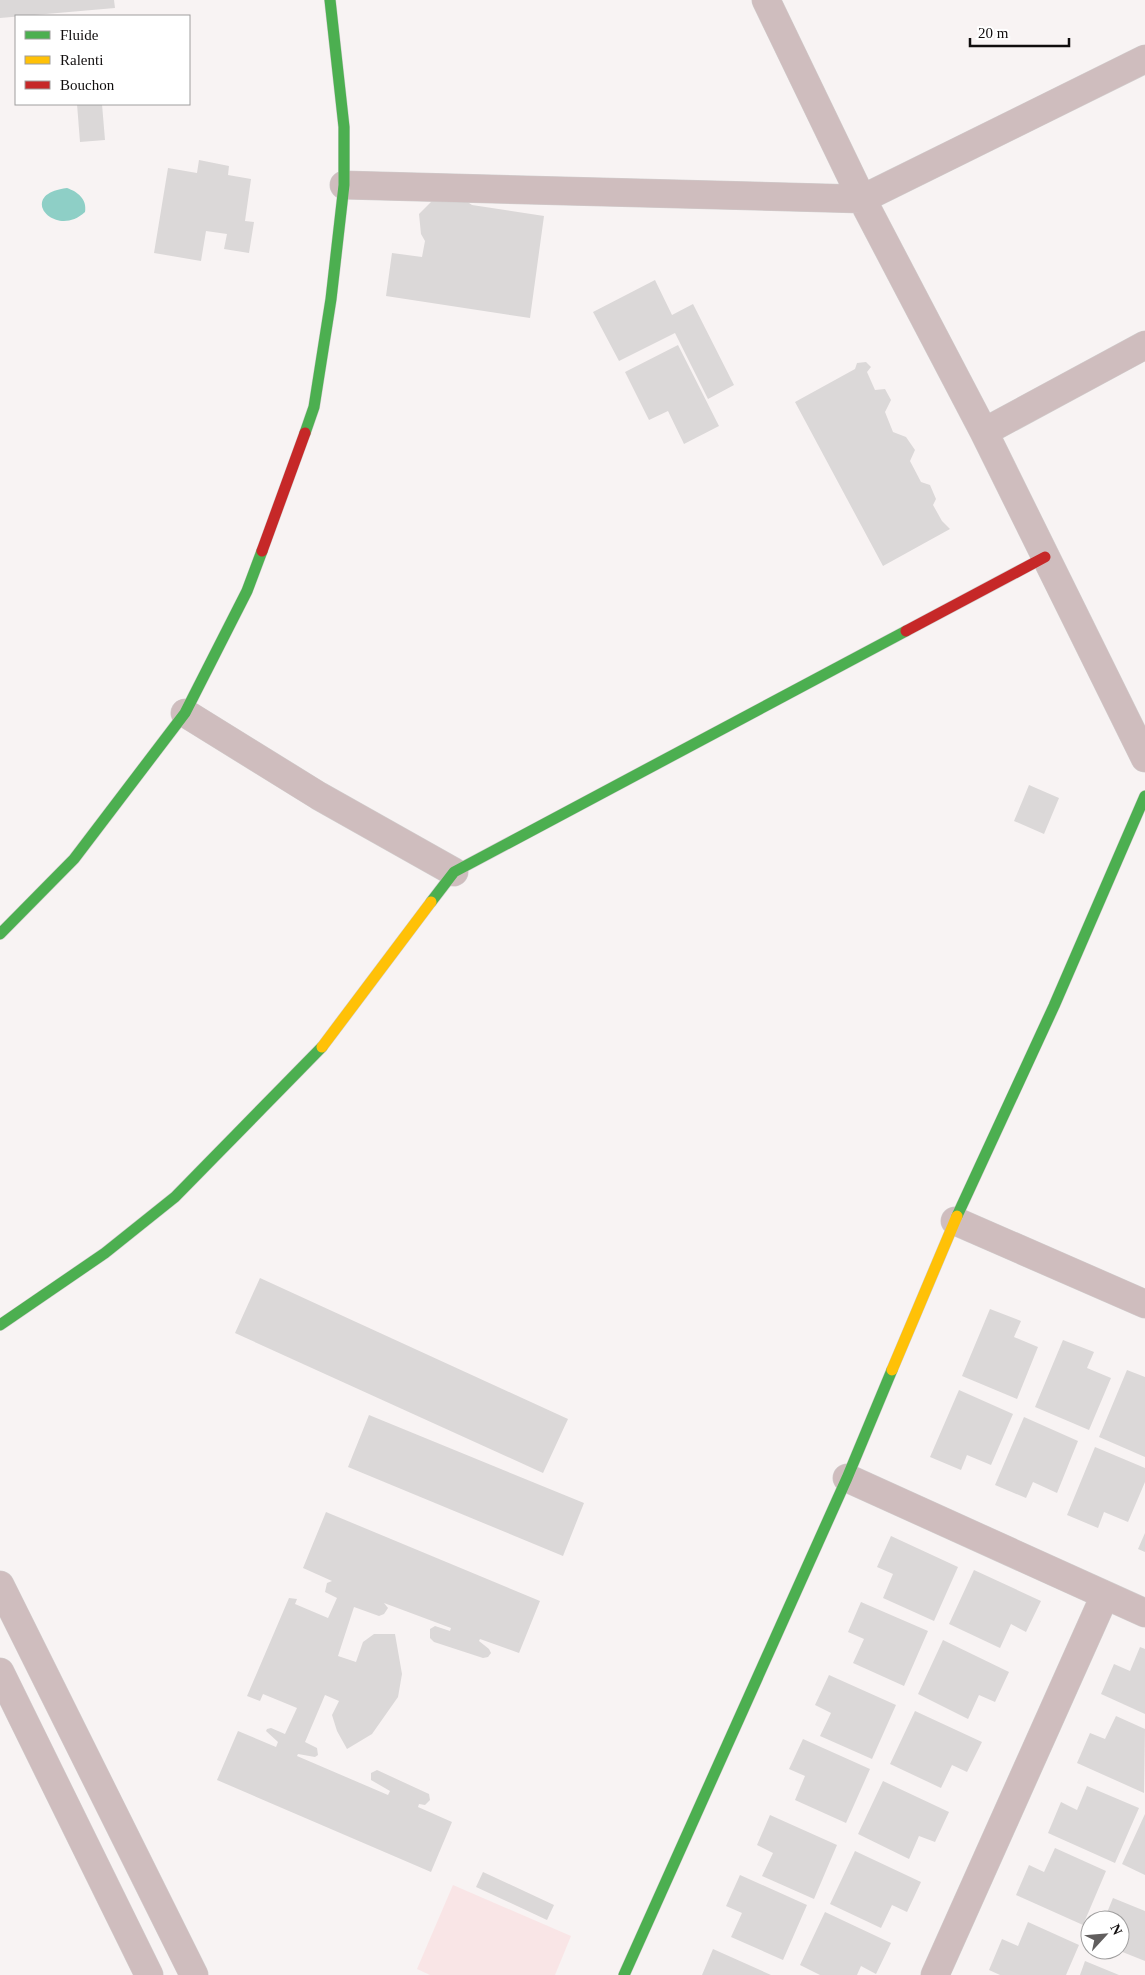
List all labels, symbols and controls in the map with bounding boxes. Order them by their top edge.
legend [15,15,190,105]
scale bar [970,15,1069,47]
text: 20 m [978,25,1009,41]
text: Fluide [60,27,99,43]
text: Ralenti [60,52,103,68]
text: Bouchon [60,77,115,93]
north arrow [1080,1910,1130,1960]
text: N [1107,1922,1125,1937]

